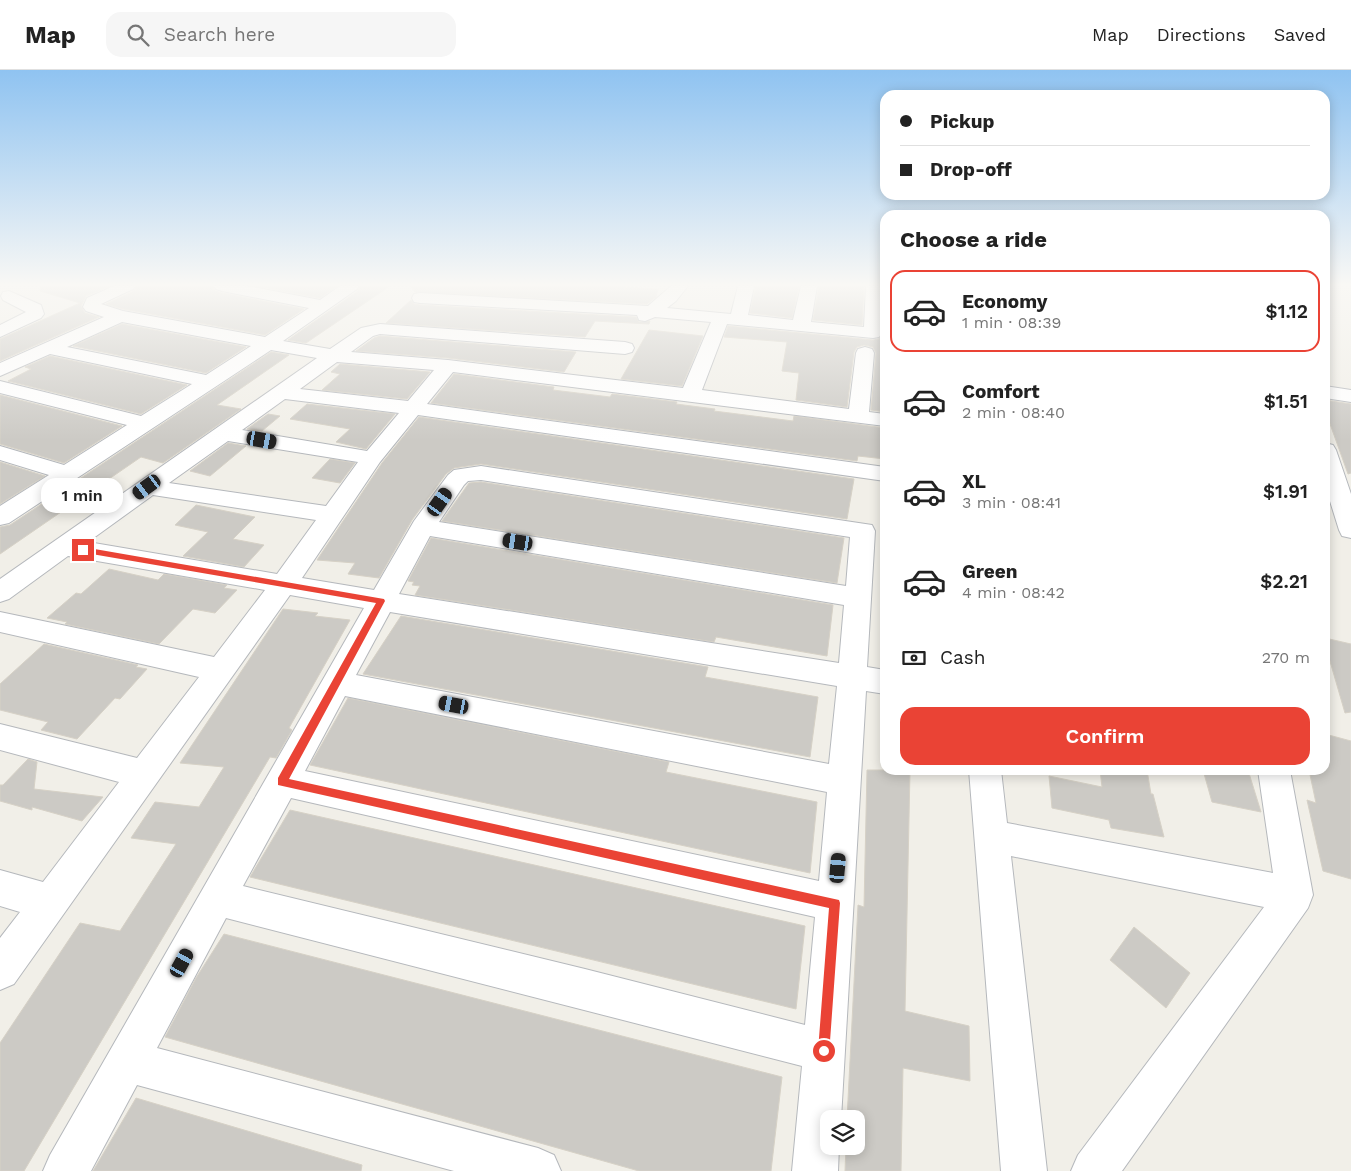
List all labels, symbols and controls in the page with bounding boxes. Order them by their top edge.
search box [106,12,456,57]
text: Map [25,21,76,49]
icon: search [124,21,152,49]
text: Search here [164,23,275,46]
text: Map [1092,24,1129,45]
text: Directions [1157,24,1246,45]
text: Saved [1274,24,1326,45]
text: Pickup [930,110,994,133]
text: Drop-off [930,158,1012,181]
text: Choose a ride [900,227,1047,252]
icon: car [902,289,947,334]
text: Economy [962,290,1047,313]
text: $1.12 [1266,300,1308,323]
text: 1 min · 08:39 [962,313,1061,332]
icon: car [902,379,947,424]
text: Comfort [962,380,1040,403]
text: $1.51 [1264,390,1308,413]
text: 2 min · 08:40 [962,403,1065,422]
car [245,430,278,450]
icon: car [902,469,947,514]
text: XL [962,470,986,493]
car [130,472,163,502]
callout: 1 min [42,478,124,512]
text: $1.91 [1263,480,1308,503]
car [425,485,454,519]
text: 1 min [61,486,103,505]
text: 3 min · 08:41 [962,493,1061,512]
car [502,532,533,552]
route end [72,539,94,561]
icon: car [902,559,947,604]
text: Green [962,560,1018,583]
text: $2.21 [1260,570,1308,593]
text: 4 min · 08:42 [962,583,1065,602]
icon: cash [900,644,928,672]
text: Cash [940,646,986,669]
text: 270 m [1262,648,1310,667]
car [437,695,470,715]
button: Confirm [900,707,1310,765]
car [829,852,846,884]
car [168,946,195,980]
route start [813,1040,835,1062]
map controls [820,1110,865,1155]
button: layers [820,1110,865,1155]

